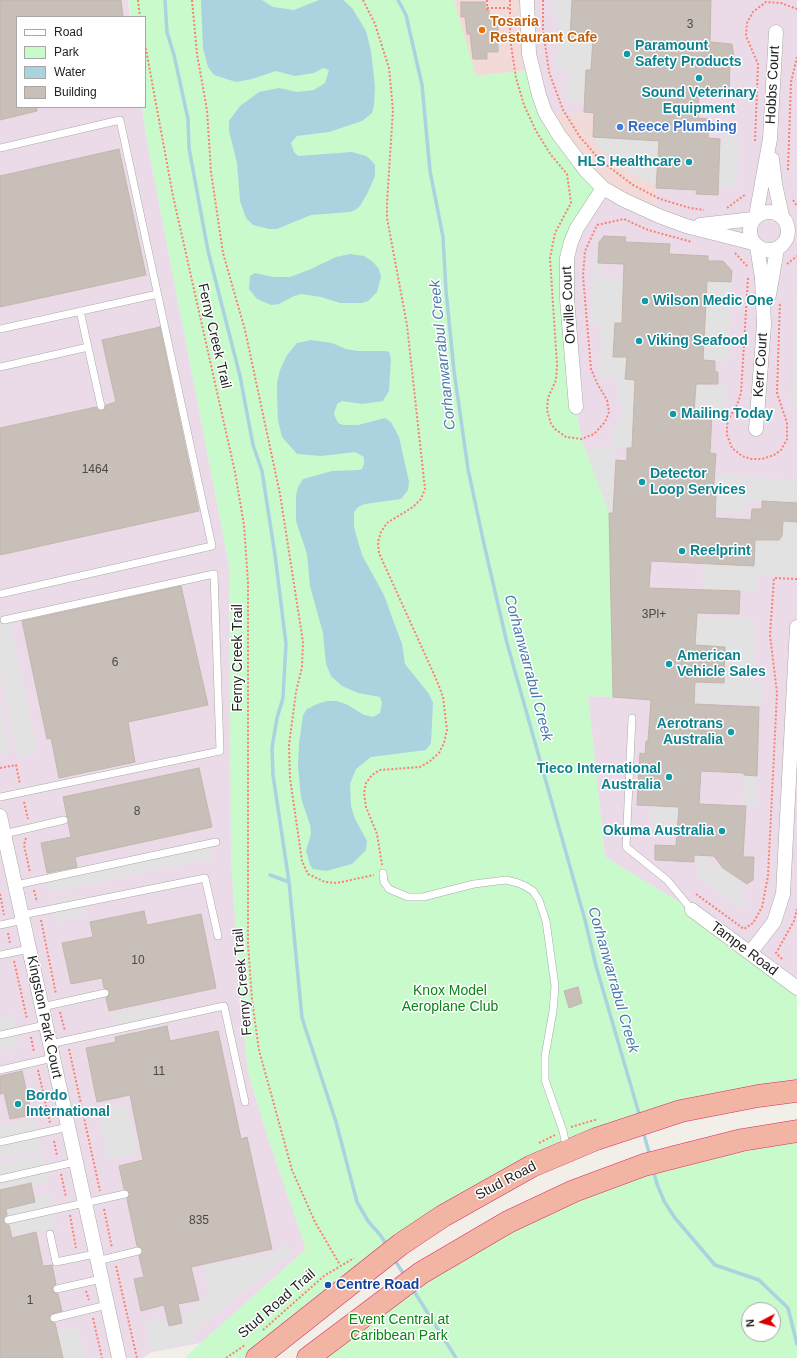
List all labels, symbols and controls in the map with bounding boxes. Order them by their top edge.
place label: Tosaria Restaurant Cafe [490,14,597,46]
legend [16,16,146,108]
house number: 3 [687,18,693,32]
text: Road [54,25,83,39]
marker: Tosaria Restaurant Cafe [477,25,487,35]
place label: Paramount Safety Products [635,38,742,70]
text: Park [54,45,79,59]
street label: Hobbs Court [763,45,783,125]
marker: Paramount Safety Products [622,49,632,59]
text: Water [54,65,86,79]
marker: Sound Veterinary Equipment [694,73,704,83]
text: Building [54,85,97,99]
place label: Sound Veterinary Equipment [641,85,757,118]
place label: Reece Plumbing [628,119,737,135]
marker: Reece Plumbing [615,122,625,132]
place label: HLS Healthcare [578,154,681,170]
marker: HLS Healthcare [684,157,694,167]
street label: Orville Court [559,266,579,344]
water label: Corhanwarrabul Creek [426,279,460,431]
street label: Ferny Creek Trail [194,282,234,390]
place label: Wilson Medic One [653,293,773,309]
marker: Wilson Medic One [640,296,650,306]
street label: Kerr Court [750,332,772,398]
place label: Viking Seafood [647,333,748,349]
marker: Viking Seafood [634,336,644,346]
place label: Mailing Today [681,406,773,422]
marker: Mailing Today [668,409,678,419]
house number: 1464 [82,463,108,477]
place label: Detector Loop Services [650,466,746,498]
marker: Detector Loop Services [637,477,647,487]
place label: Reelprint [690,543,751,559]
marker: Reelprint [677,546,687,556]
water label: Corhanwarrabul Creek [500,593,556,743]
street label: Ferny Creek Trail [230,604,246,712]
house number: 3Pl+ [642,608,666,622]
place label: American Vehicle Sales [677,648,766,680]
house number: 6 [112,656,118,670]
marker: American Vehicle Sales [664,659,674,669]
place label: Aerotrans Australia [657,716,723,748]
marker: Aerotrans Australia [726,727,736,737]
place label: Tieco International Australia [537,761,661,794]
marker: Tieco International Australia [664,772,674,782]
house number: 8 [134,805,140,819]
place label: Okuma Australia [603,823,714,839]
marker: Okuma Australia [717,826,727,836]
water label: Corhanwarrabul Creek [584,905,642,1055]
street label: Tampe Road [707,918,781,980]
street label: Ferny Creek Trail [230,928,256,1036]
street label: Kingston Park Court [23,954,65,1080]
house number: 10 [131,954,145,968]
park label: Knox Model Aeroplane Club [402,983,498,1016]
house number: 11 [153,1065,165,1079]
place label: Bordo International [26,1088,110,1120]
marker: Bordo International [13,1099,23,1109]
street label: Stud Road [473,1158,539,1204]
house number: 835 [189,1214,209,1228]
street label: Stud Road Trail [235,1266,319,1342]
place label: Centre Road [336,1277,419,1293]
marker: Centre Road [323,1280,333,1290]
house number: 1 [27,1294,33,1308]
north arrow [741,1302,781,1342]
park label: Event Central at Caribbean Park [349,1312,449,1344]
text: N [744,1319,756,1328]

